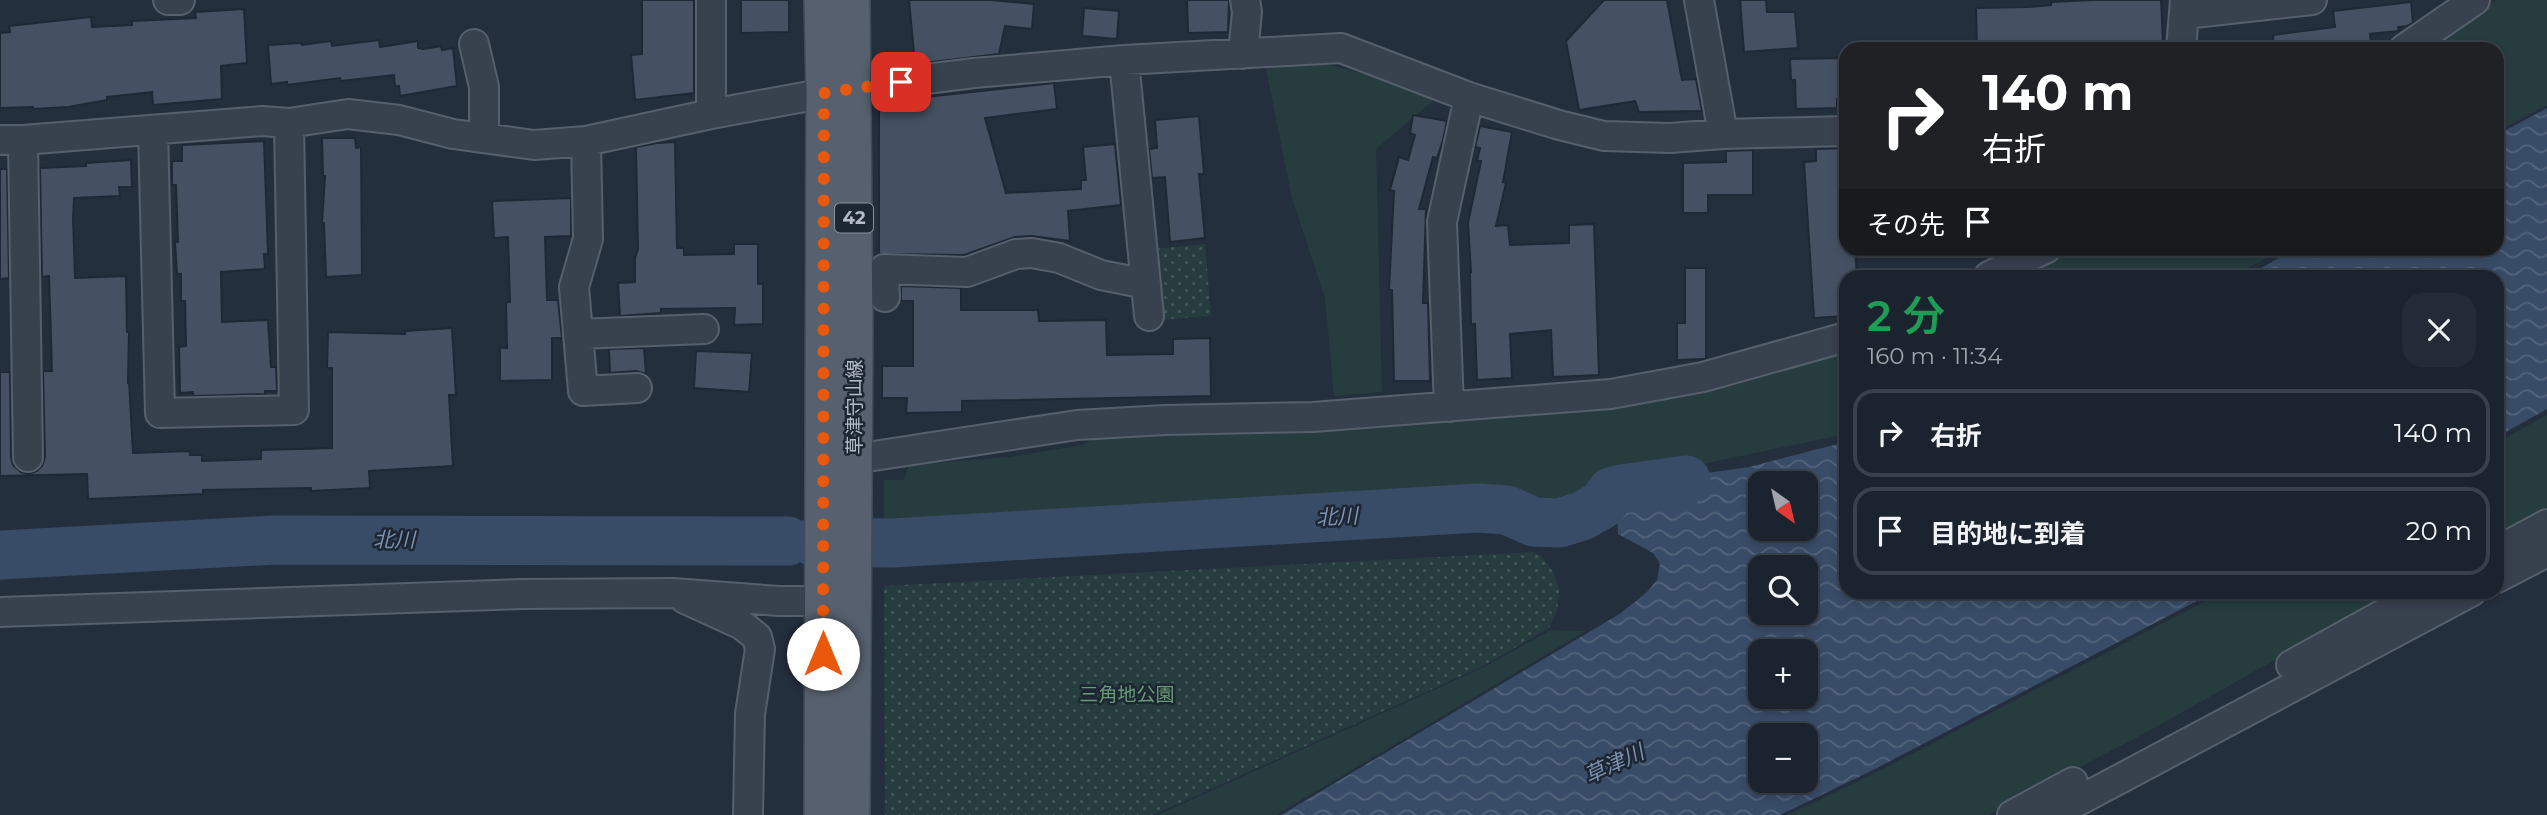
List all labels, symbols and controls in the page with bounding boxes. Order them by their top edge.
pin [871,52,931,112]
icon: arrive [882,63,920,101]
text: 140 m [1982,63,2134,122]
icon: right [1867,70,1958,161]
text: 右折 [1982,129,2046,168]
icon: arrive [1959,203,1997,241]
road number: 42 [835,204,873,232]
text: その先 [1867,209,1945,241]
text: 2 分 [1867,290,1945,342]
button: close [2402,293,2476,367]
text: 160 m · 11:34 [1867,342,2002,370]
street label: 草津守山線 [843,359,866,455]
icon: right [1871,414,1909,452]
text: 140 m [2394,417,2472,449]
text: 右折 [1930,420,1982,452]
north arrow [1748,471,1818,541]
map controls [1748,471,1818,793]
water label: 北川 [1315,503,1361,530]
icon: arrive [1871,512,1909,550]
text: 20 m [2406,515,2472,547]
text: 目的地に到着 [1930,518,2086,550]
water label: 北川 [373,527,417,552]
button: search [1748,555,1818,625]
position arrow [786,617,860,691]
button: + [1748,639,1818,709]
park label: 三角地公園 [1079,683,1175,706]
button: − [1748,723,1818,793]
water label: 草津川 [1580,738,1649,788]

